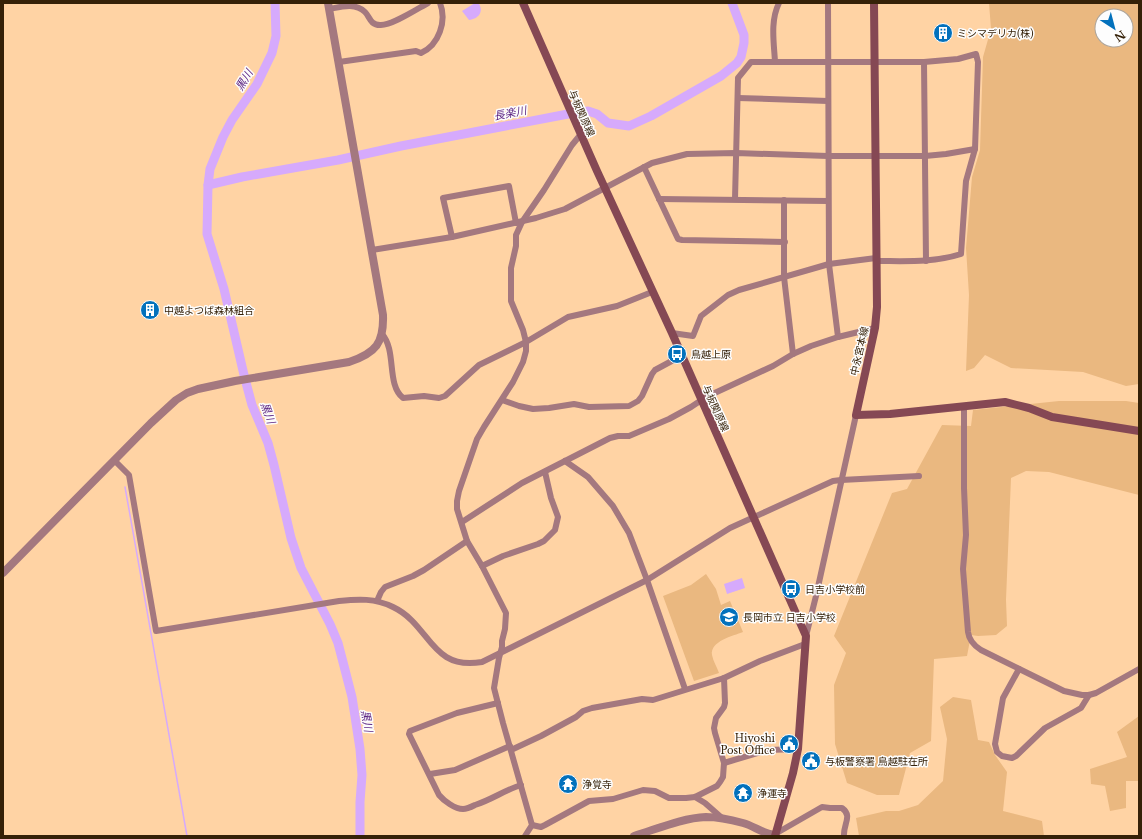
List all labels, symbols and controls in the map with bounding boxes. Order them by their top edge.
north arrow [1094,8,1134,48]
building icon: ミシマデリカ(株) [932,22,954,44]
place label: ミシマデリカ(株) [957,27,1034,40]
text: N [1111,27,1128,45]
water label: 黒川 [232,66,256,93]
street label: 与板関原線 [565,88,598,139]
water label: 長楽川 [492,103,529,123]
building icon: 中越よつば森林組合 [139,299,161,321]
place label: 中越よつば森林組合 [164,304,254,317]
street label: 中永宮本線 [848,325,871,377]
bus stop icon: 鳥越上原 [666,343,688,365]
place label: 鳥越上原 [691,348,731,361]
street label: 与板関原線 [699,383,732,434]
water label: 黒川 [258,400,279,427]
bus stop icon: 日吉小学校前 [780,578,802,600]
place label: 日吉小学校前 [805,583,865,596]
school or university icon: 長岡市立 日吉小学校 [718,606,740,628]
place label: 長岡市立 日吉小学校 [743,611,836,624]
water label: 黒川 [358,709,376,734]
place label: Hiyoshi Post Office [720,732,776,757]
public building icon: Hiyoshi Post Office [778,733,800,755]
public building icon: 与板警察署 鳥越駐在所 [800,750,822,772]
place label: 与板警察署 鳥越駐在所 [825,755,928,768]
temple icon: 浄覚寺 [557,773,579,795]
place label: 浄覚寺 [582,778,612,791]
temple icon: 浄運寺 [732,782,754,804]
place label: 浄運寺 [757,787,787,800]

